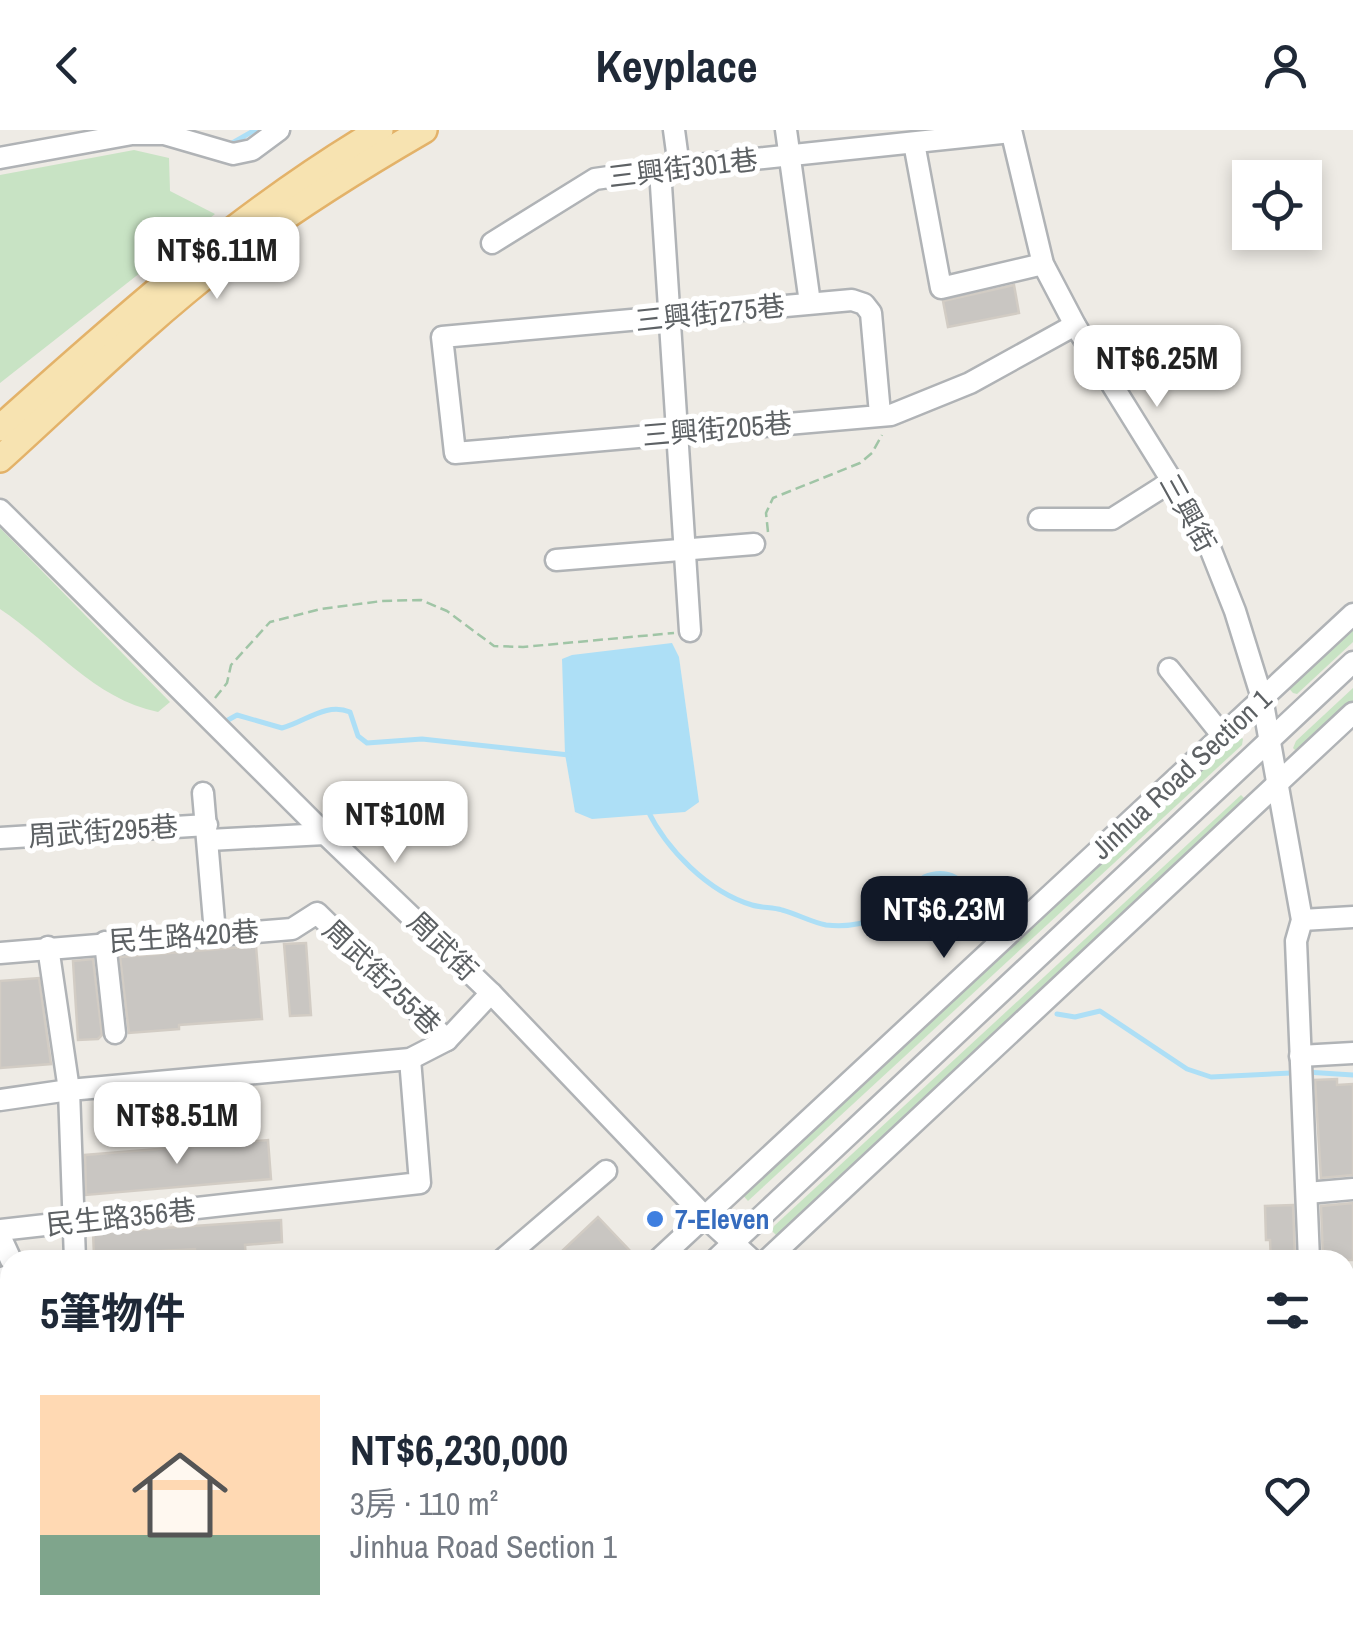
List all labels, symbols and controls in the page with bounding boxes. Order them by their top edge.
text: Keyplace [595,35,758,96]
icon: back [40,38,95,93]
icon: person [1258,38,1313,93]
street label: 三興街301巷 [606,140,760,196]
map controls [1232,160,1322,250]
button: locate [1232,160,1322,250]
pin: NT$6.11M [114,217,320,302]
text: NT$6.11M [156,228,278,271]
street label: 三興街275巷 [633,286,787,340]
pin: NT$6.25M [1054,325,1260,410]
text: NT$6.25M [1096,336,1218,379]
street label: 三興街205巷 [640,404,794,454]
street label: 三興街 [1151,467,1225,559]
street label: Jinhua Road Section 1 [1083,680,1280,868]
pin: NT$10M [314,781,476,866]
text: NT$10M [345,792,445,835]
street label: 周武街295巷 [27,807,179,855]
pin: NT$6.23M [841,876,1047,961]
text: NT$6.23M [883,887,1005,930]
street label: 周武街 [400,903,486,989]
street label: 周武街255巷 [315,911,449,1043]
street label: 民生路420巷 [108,912,260,960]
pin: NT$8.51M [74,1082,280,1167]
text: NT$8.51M [116,1093,238,1136]
street label: 民生路356巷 [44,1190,198,1244]
place label: 7-Eleven [675,1200,769,1238]
marker: 7-Eleven [644,1208,666,1230]
icon: filters [1260,1283,1315,1338]
text: 5筆物件 [40,1285,185,1341]
text: NT$6,230,000 [350,1422,568,1478]
icon: home [120,1435,240,1555]
icon: heart [1260,1468,1315,1523]
text: 3房 · 110 m² [350,1482,498,1525]
text: Jinhua Road Section 1 [350,1525,617,1568]

